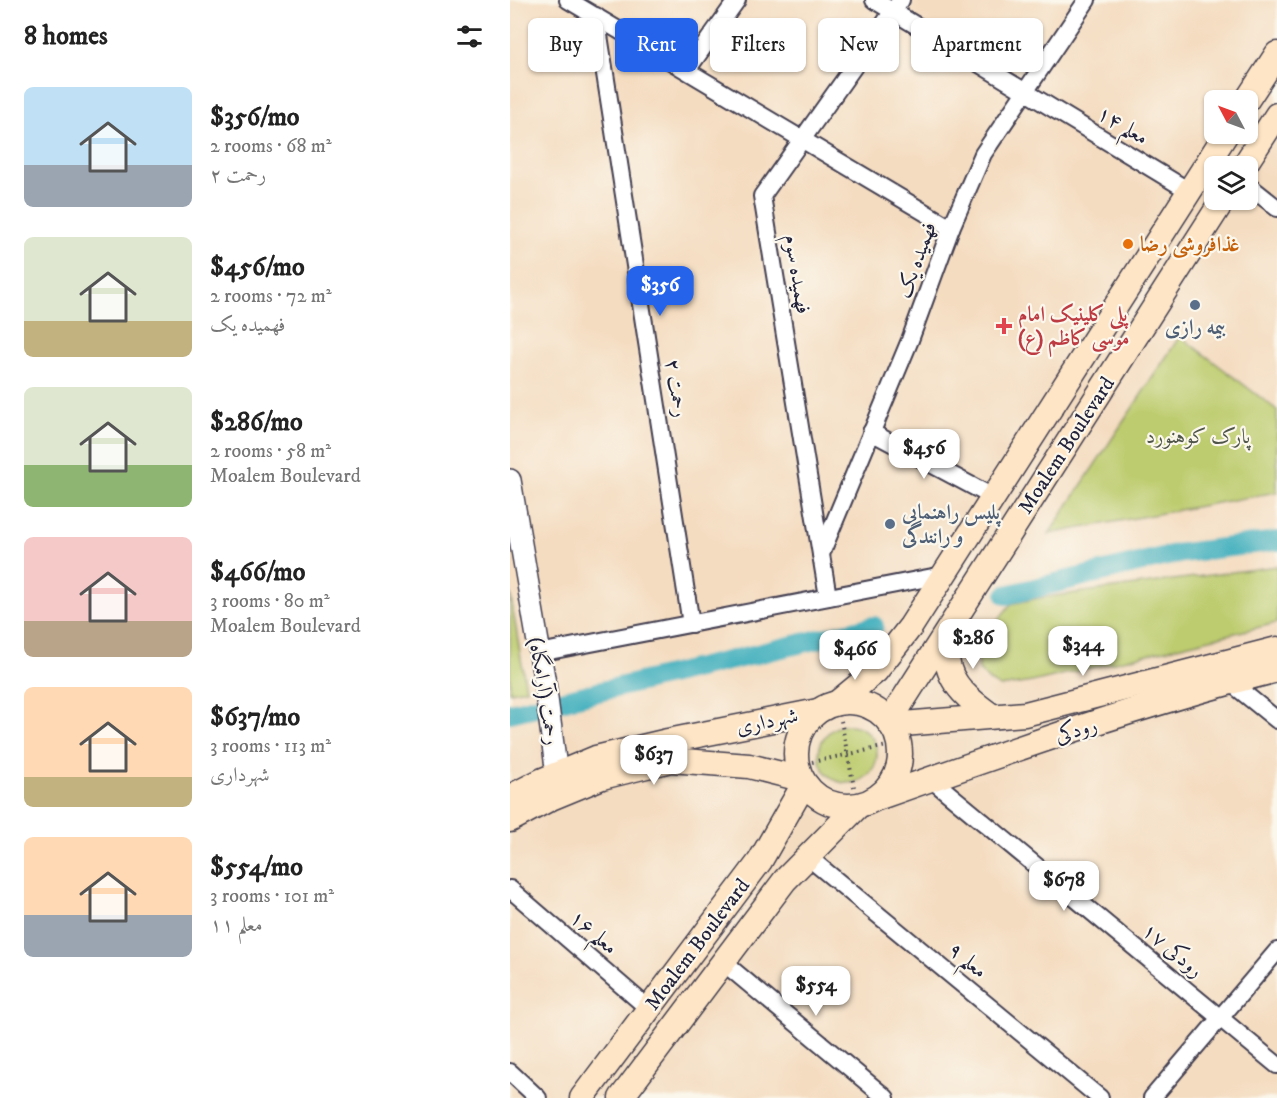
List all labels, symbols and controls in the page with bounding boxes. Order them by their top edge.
chip: Buy [528,18,603,72]
chip: Rent [615,18,698,72]
chip: Filters [710,18,806,72]
chip: New [818,18,899,72]
chip: Apartment [911,18,1043,72]
text: 8 homes [24,20,108,53]
icon: filters [453,20,486,53]
north arrow [1204,90,1258,144]
map controls [1204,90,1258,210]
text: $356/mo [210,101,300,134]
street label: معلم ۱۴ [1089,101,1153,157]
icon: home [72,111,144,183]
text: 2 rooms · 68 m² [210,134,332,159]
button: layers [1204,156,1258,210]
text: رحمت ۲ [210,163,266,188]
street label: فهمیده یک [891,219,943,302]
place label: غذافروشی رضا [1140,232,1239,259]
street label: فهمیده سوم [774,233,816,316]
marker: غذافروشی رضا [1121,237,1135,251]
text: $456/mo [210,251,305,284]
icon: home [72,261,144,333]
pin: $356 [624,266,696,317]
text: $356 [641,273,679,298]
text: 2 rooms · 72 m² [210,284,332,309]
marker: بیمه رازی [1188,298,1202,312]
place label: پلی کلینیک امام موسی کاظم (ع) [1018,302,1129,357]
text: فهمیده یک [210,313,285,338]
place label: بیمه رازی [1165,315,1226,341]
marker: پلی کلینیک امام موسی کاظم (ع) [995,317,1013,335]
street label: رحمت ۲ [659,357,693,419]
street label: Moalem Boulevard [1013,372,1121,519]
text: $286/mo [210,406,303,439]
icon: home [72,411,144,483]
park label: پارک کوهنورد [1146,424,1251,451]
pin: $456 [888,429,960,480]
text: $456 [903,436,945,461]
text: 2 rooms · 58 m² [210,439,331,464]
text: Moalem Boulevard [210,464,361,489]
place label: پلیس راهنمایی و رانندگی [901,500,1002,550]
marker: پلیس راهنمایی و رانندگی [883,517,897,531]
text: $466/mo [210,556,305,589]
icon: home [72,561,144,633]
text: 3 rooms · 80 m² [210,589,330,614]
text: Moalem Boulevard [210,614,361,639]
pin: $286 [937,619,1009,670]
text: $286 [952,626,994,651]
pin: $344 [1047,626,1119,677]
pin: $466 [819,630,891,681]
text: $344 [1062,633,1104,658]
street label: رحمت (آرامگاه) [523,635,566,747]
text: $466 [833,637,877,662]
text: $637/mo [210,701,300,734]
street label: شهرداری [734,703,800,741]
icon: home [72,711,144,783]
street label: رودکی [1052,711,1101,750]
text: 3 rooms · 113 m² [210,734,331,759]
pin: $637 [618,735,690,786]
text: $637 [634,742,674,767]
text: شهرداری [210,763,270,788]
text: $554/mo [210,851,303,884]
icon: home [72,861,144,933]
pin: $678 [1028,861,1100,912]
text: $678 [1043,868,1085,893]
street label: Moalem Boulevard [640,873,756,1016]
text: 3 rooms · 101 m² [210,884,334,909]
street label: معلم ۱۶ [559,905,623,966]
text: معلم ۱۱ [210,913,262,938]
street label: رودکی ۱۷ [1136,917,1209,984]
street label: معلم ۹ [938,937,992,990]
pin: $554 [780,966,852,1017]
text: $554 [795,973,837,998]

